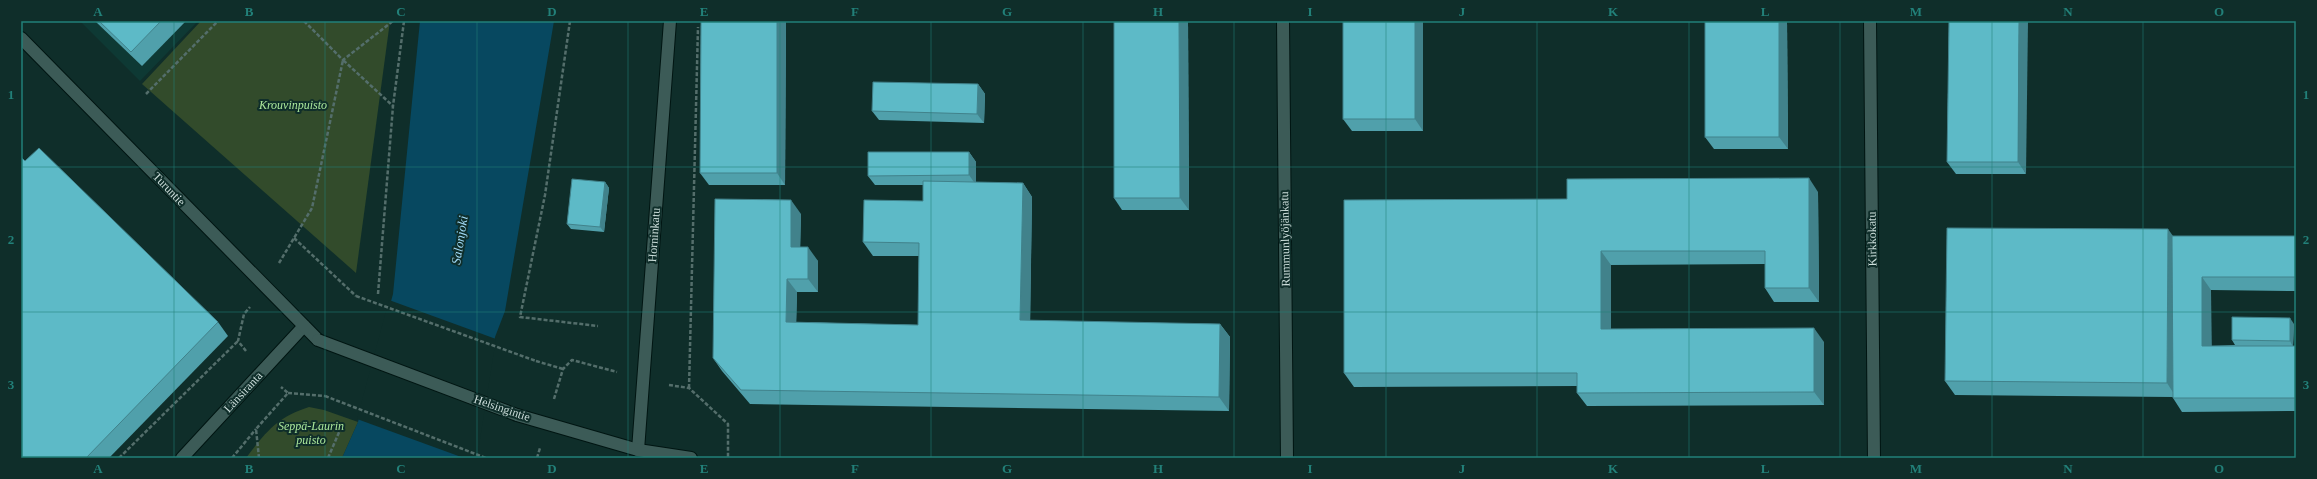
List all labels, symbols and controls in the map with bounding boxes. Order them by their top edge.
text: A [93,4,103,19]
text: B [245,4,254,19]
text: C [396,4,406,19]
text: D [547,4,557,19]
text: E [700,4,708,19]
text: F [851,4,859,19]
text: G [1002,4,1012,19]
text: H [1153,4,1163,19]
text: I [1307,4,1313,19]
text: J [1459,4,1466,19]
text: K [1608,4,1619,19]
text: L [1761,4,1770,19]
text: M [1910,4,1922,19]
text: N [2063,4,2073,19]
text: O [2214,4,2224,19]
text: 1 [8,87,14,102]
text: 1 [2303,87,2309,102]
park label: Krouvinpuisto [258,98,327,112]
street label: Turuntie [150,169,188,209]
street label: Rummunlyöjänkatu [1277,191,1293,287]
street label: Horninkatu [645,207,663,263]
street label: Kirkkokatu [1865,212,1879,266]
water label: Salonjoki [448,214,471,266]
text: 2 [8,232,14,247]
text: 2 [2303,232,2309,247]
street label: Länsiranta [221,368,266,415]
text: 3 [8,377,15,392]
text: 3 [2303,377,2310,392]
street label: Helsingintie [472,392,532,424]
park label: Seppä-Laurin puisto [278,419,344,447]
text: A [93,461,103,476]
text: B [245,461,254,476]
text: C [396,461,406,476]
text: D [547,461,557,476]
text: E [700,461,708,476]
text: F [851,461,859,476]
text: G [1002,461,1012,476]
text: H [1153,461,1163,476]
text: I [1307,461,1313,476]
text: J [1459,461,1466,476]
text: K [1608,461,1619,476]
text: L [1761,461,1770,476]
text: M [1910,461,1922,476]
text: N [2063,461,2073,476]
text: O [2214,461,2224,476]

